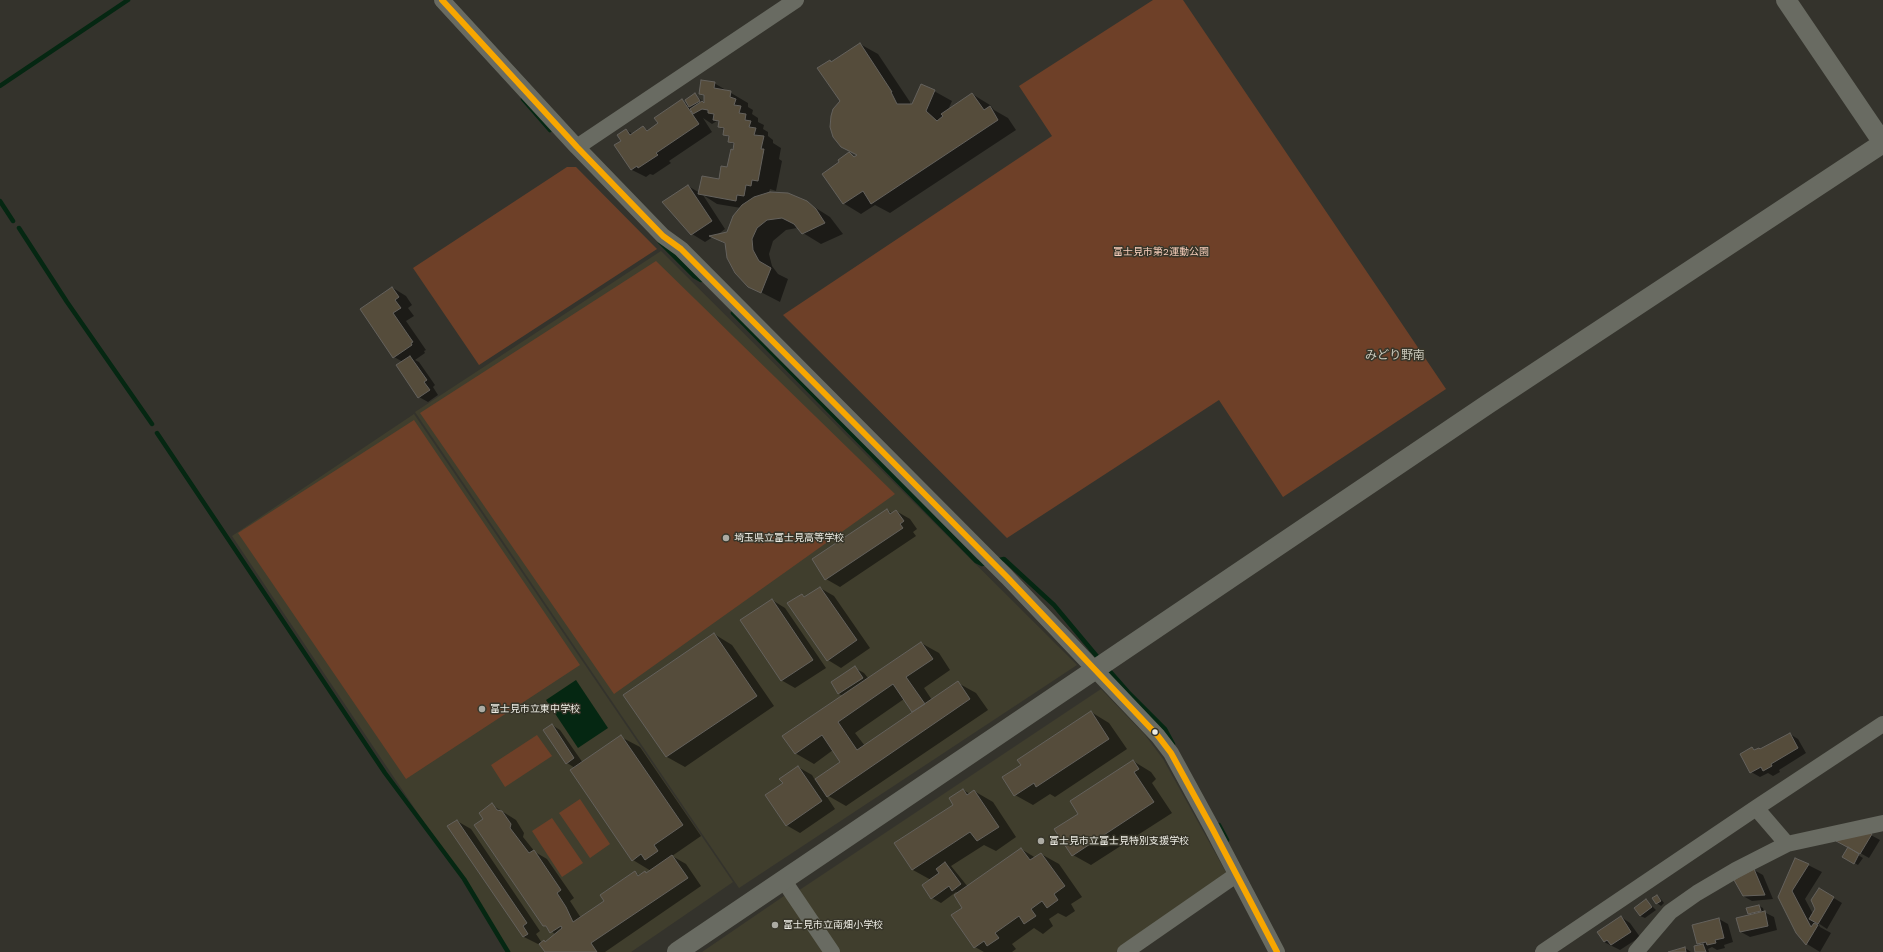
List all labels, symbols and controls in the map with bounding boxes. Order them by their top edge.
park label: 富士見市第2運動公園 [1113,246,1209,258]
district label: みどり野南 [1365,348,1425,362]
place label: 埼玉県立富士見高等学校 [734,532,844,544]
marker: 埼玉県立富士見高等学校 [721,533,731,543]
place label: 富士見市立東中学校 [490,703,580,715]
marker: 富士見市立東中学校 [477,704,487,714]
unlabelled marker [1150,727,1160,737]
place label: 富士見市立富士見特別支援学校 [1049,835,1189,847]
marker: 富士見市立富士見特別支援学校 [1036,836,1046,846]
place label: 富士見市立南畑小学校 [783,919,883,931]
marker: 富士見市立南畑小学校 [770,920,780,930]

